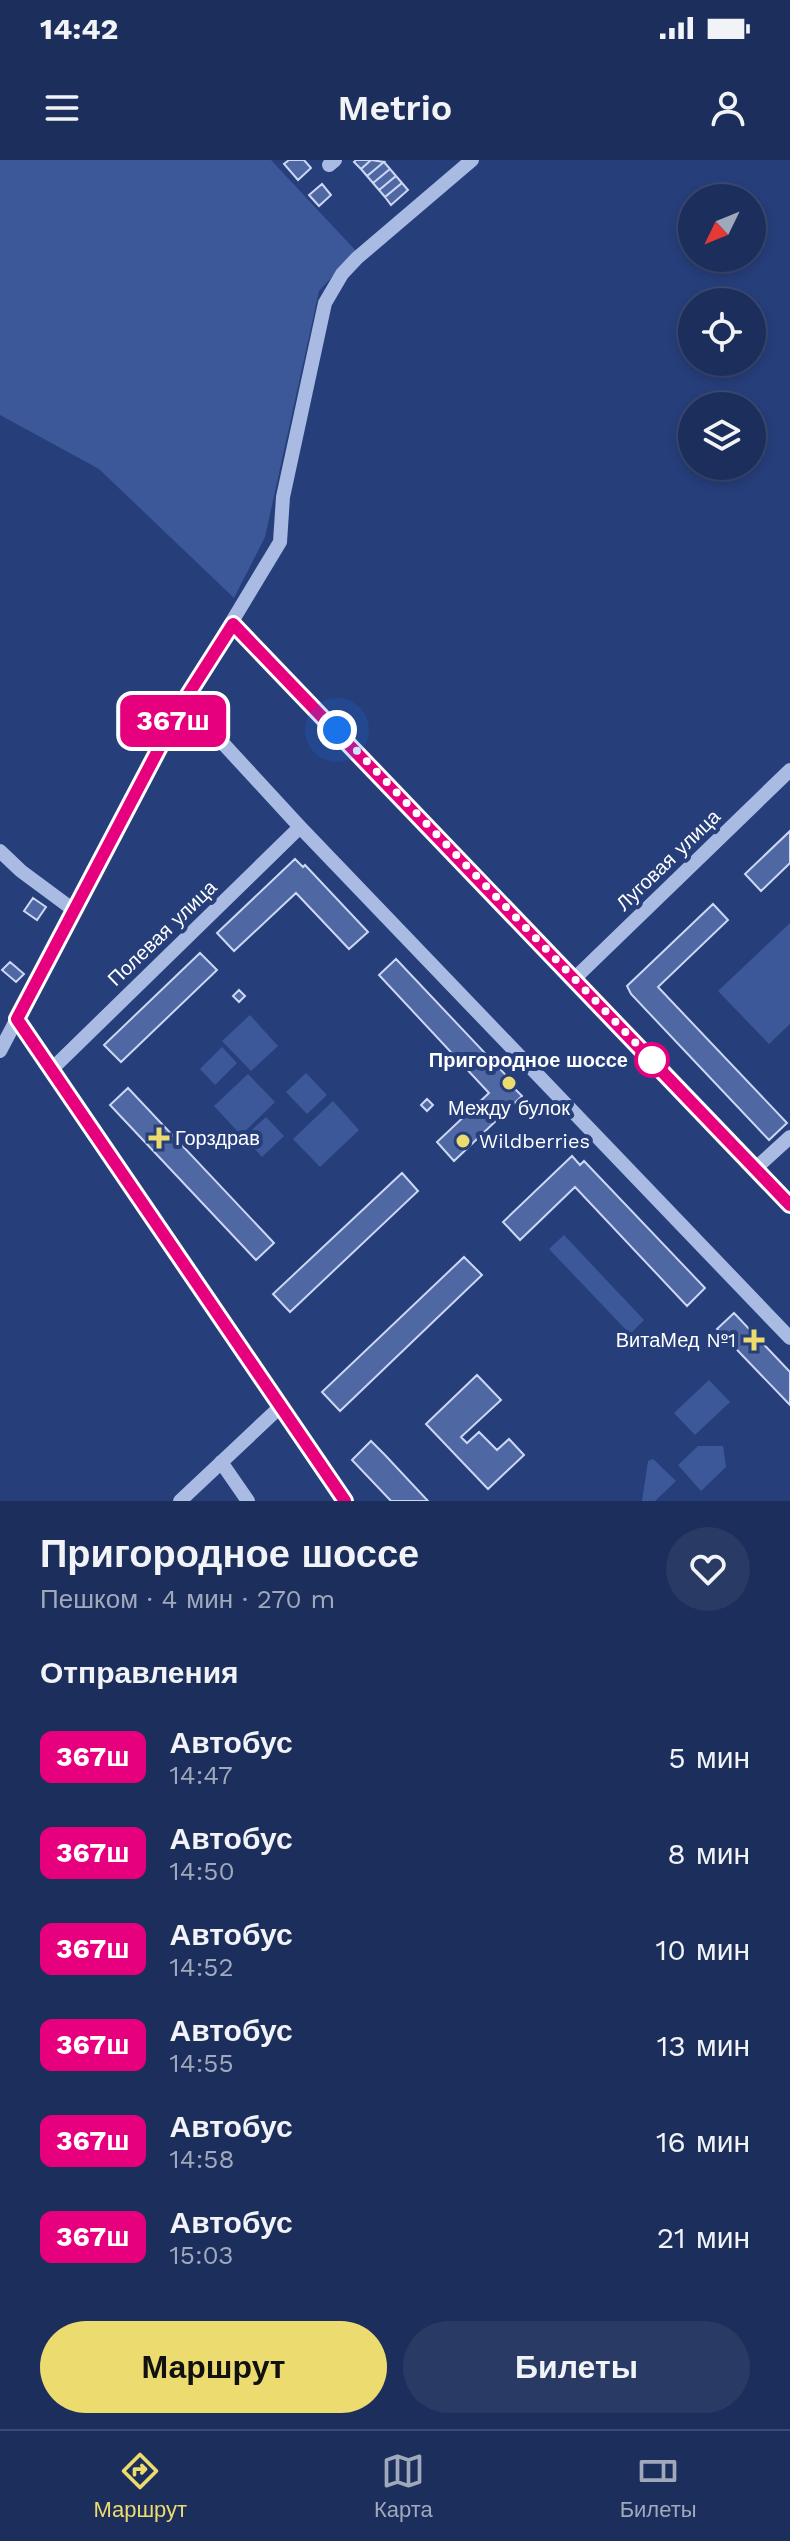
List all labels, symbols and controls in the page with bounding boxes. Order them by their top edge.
text: 14:42 [40,11,118,46]
icon: menu [40,86,84,130]
icon: person [706,86,750,130]
text: Metrio [338,87,452,129]
north arrow [678,184,766,272]
map controls [678,184,766,480]
button: locate [678,288,766,376]
button: layers [678,392,766,480]
line badge: 367ш [117,695,229,747]
text: 367ш [136,704,210,737]
your location [317,710,357,750]
street label: Луговая улица [611,804,726,916]
street label: Полевая улица [103,874,222,991]
marker: Пригородное шоссе [635,1043,669,1077]
place label: Пригородное шоссе [429,1048,628,1072]
marker: Между булок [500,1074,518,1092]
place label: Между булок [448,1096,570,1120]
place label: Горздрав [175,1126,260,1150]
marker: Горздрав [150,1129,168,1147]
place label: Wildberries [479,1129,590,1153]
marker: Wildberries [454,1132,472,1150]
place label: ВитаМед №1 [616,1328,736,1352]
marker: ВитаМед №1 [743,1329,765,1351]
button: heart [666,1527,750,1611]
text: Пригородное шоссе [40,1532,419,1576]
text: Пешком · 4 мин · 270 m [40,1584,335,1614]
text: Отправления [40,1655,239,1690]
text: Автобус [170,1725,293,1760]
text: 367ш [56,1740,130,1773]
text: 5 мин [668,1740,750,1775]
text: 14:47 [170,1760,233,1790]
text: Автобус [170,1821,293,1856]
text: 367ш [56,1836,130,1869]
text: 8 мин [667,1836,750,1871]
text: 14:50 [170,1856,235,1886]
text: Автобус [170,1917,293,1952]
text: 367ш [56,1932,130,1965]
text: 10 мин [655,1932,750,1967]
text: 14:52 [170,1952,234,1982]
text: Автобус [170,2013,293,2048]
text: 367ш [56,2028,130,2061]
text: 13 мин [657,2028,750,2063]
text: 14:55 [170,2048,234,2078]
text: Автобус [170,2109,293,2144]
text: 367ш [56,2124,130,2157]
text: 16 мин [656,2124,750,2159]
text: 14:58 [170,2144,234,2174]
text: Автобус [170,2205,293,2240]
text: 367ш [56,2220,130,2253]
text: 21 мин [657,2220,750,2255]
text: 15:03 [170,2240,233,2270]
button: Маршрут [40,2321,387,2413]
button: Билеты [403,2321,750,2413]
tab: Маршрут [93,2449,187,2523]
tab: Карта [374,2449,433,2523]
tab: Билеты [620,2449,697,2523]

